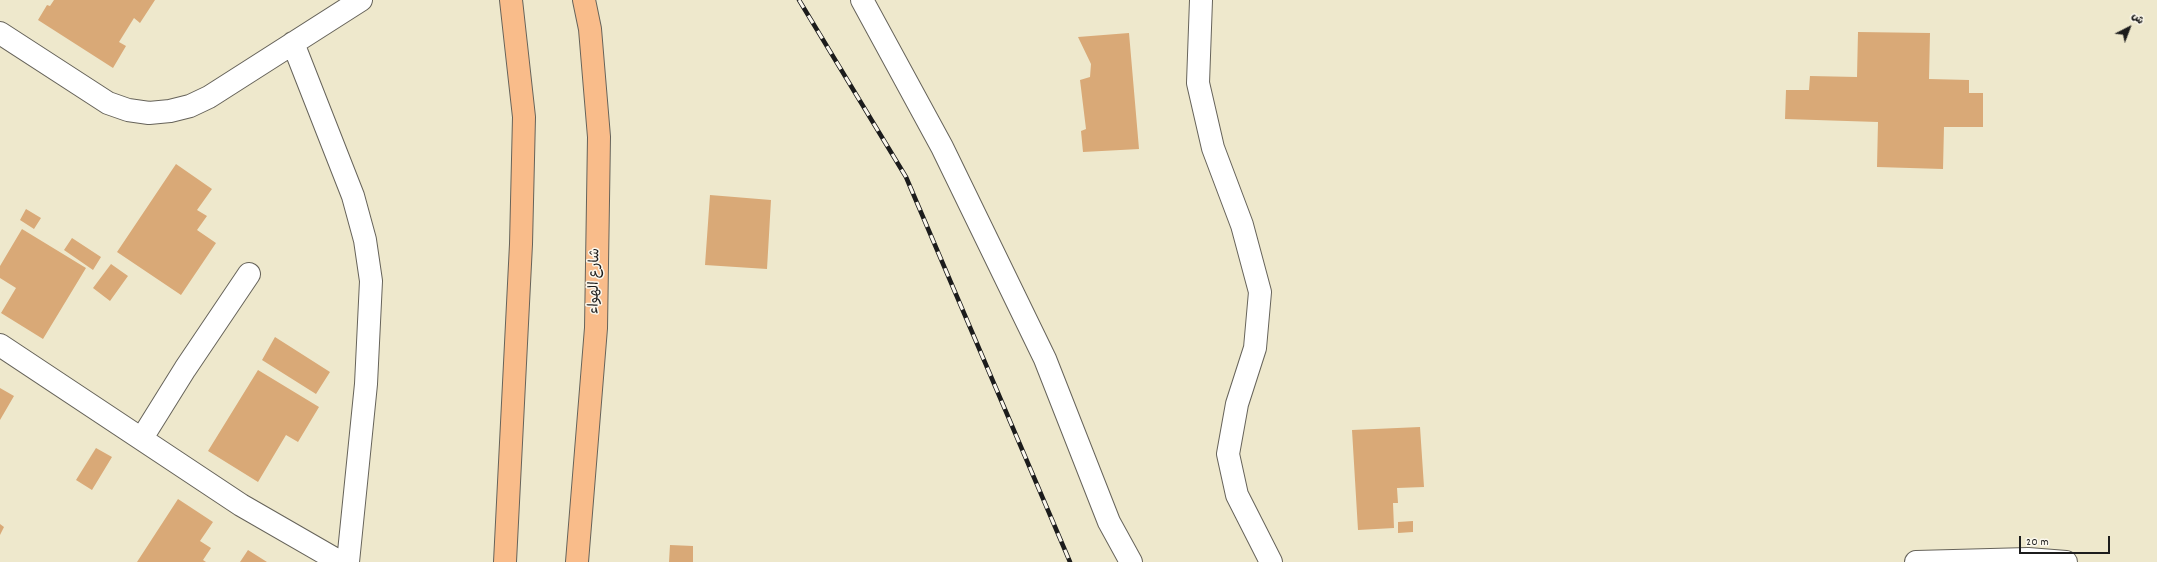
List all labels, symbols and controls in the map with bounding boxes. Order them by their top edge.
north arrow [2109,8,2149,48]
text: ش [2127,9,2147,29]
street label: شارع الهواء [587,248,605,314]
scale bar [2021,528,2112,554]
text: 20 m [2026,534,2049,551]

